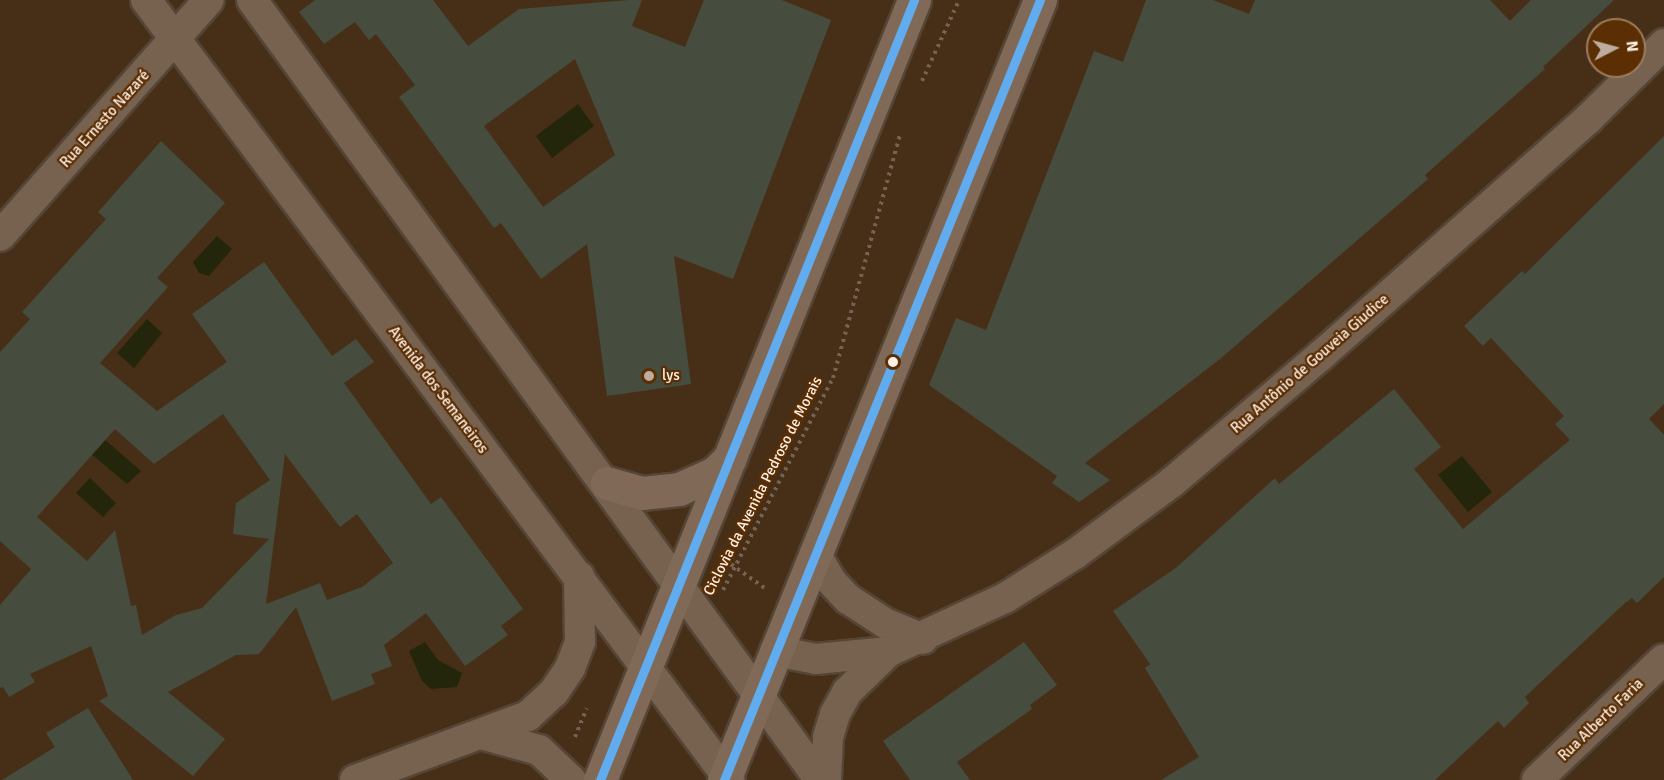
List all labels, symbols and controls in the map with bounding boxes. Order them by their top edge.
north arrow [1586,18,1646,78]
text: N [1621,40,1642,53]
street label: Rua Ernesto Nazaré [56,66,154,172]
street label: Rua Antônio de Gouveia Giudice [1227,291,1393,437]
street label: Avenida dos Semaneiros [384,323,492,457]
unlabelled marker [887,356,899,368]
marker: lys [640,367,658,385]
place label: lys [662,367,680,385]
street label: Ciclovia da Avenida Pedroso de Morais [700,374,826,598]
street label: Rua Alberto Faria [1555,675,1647,765]

